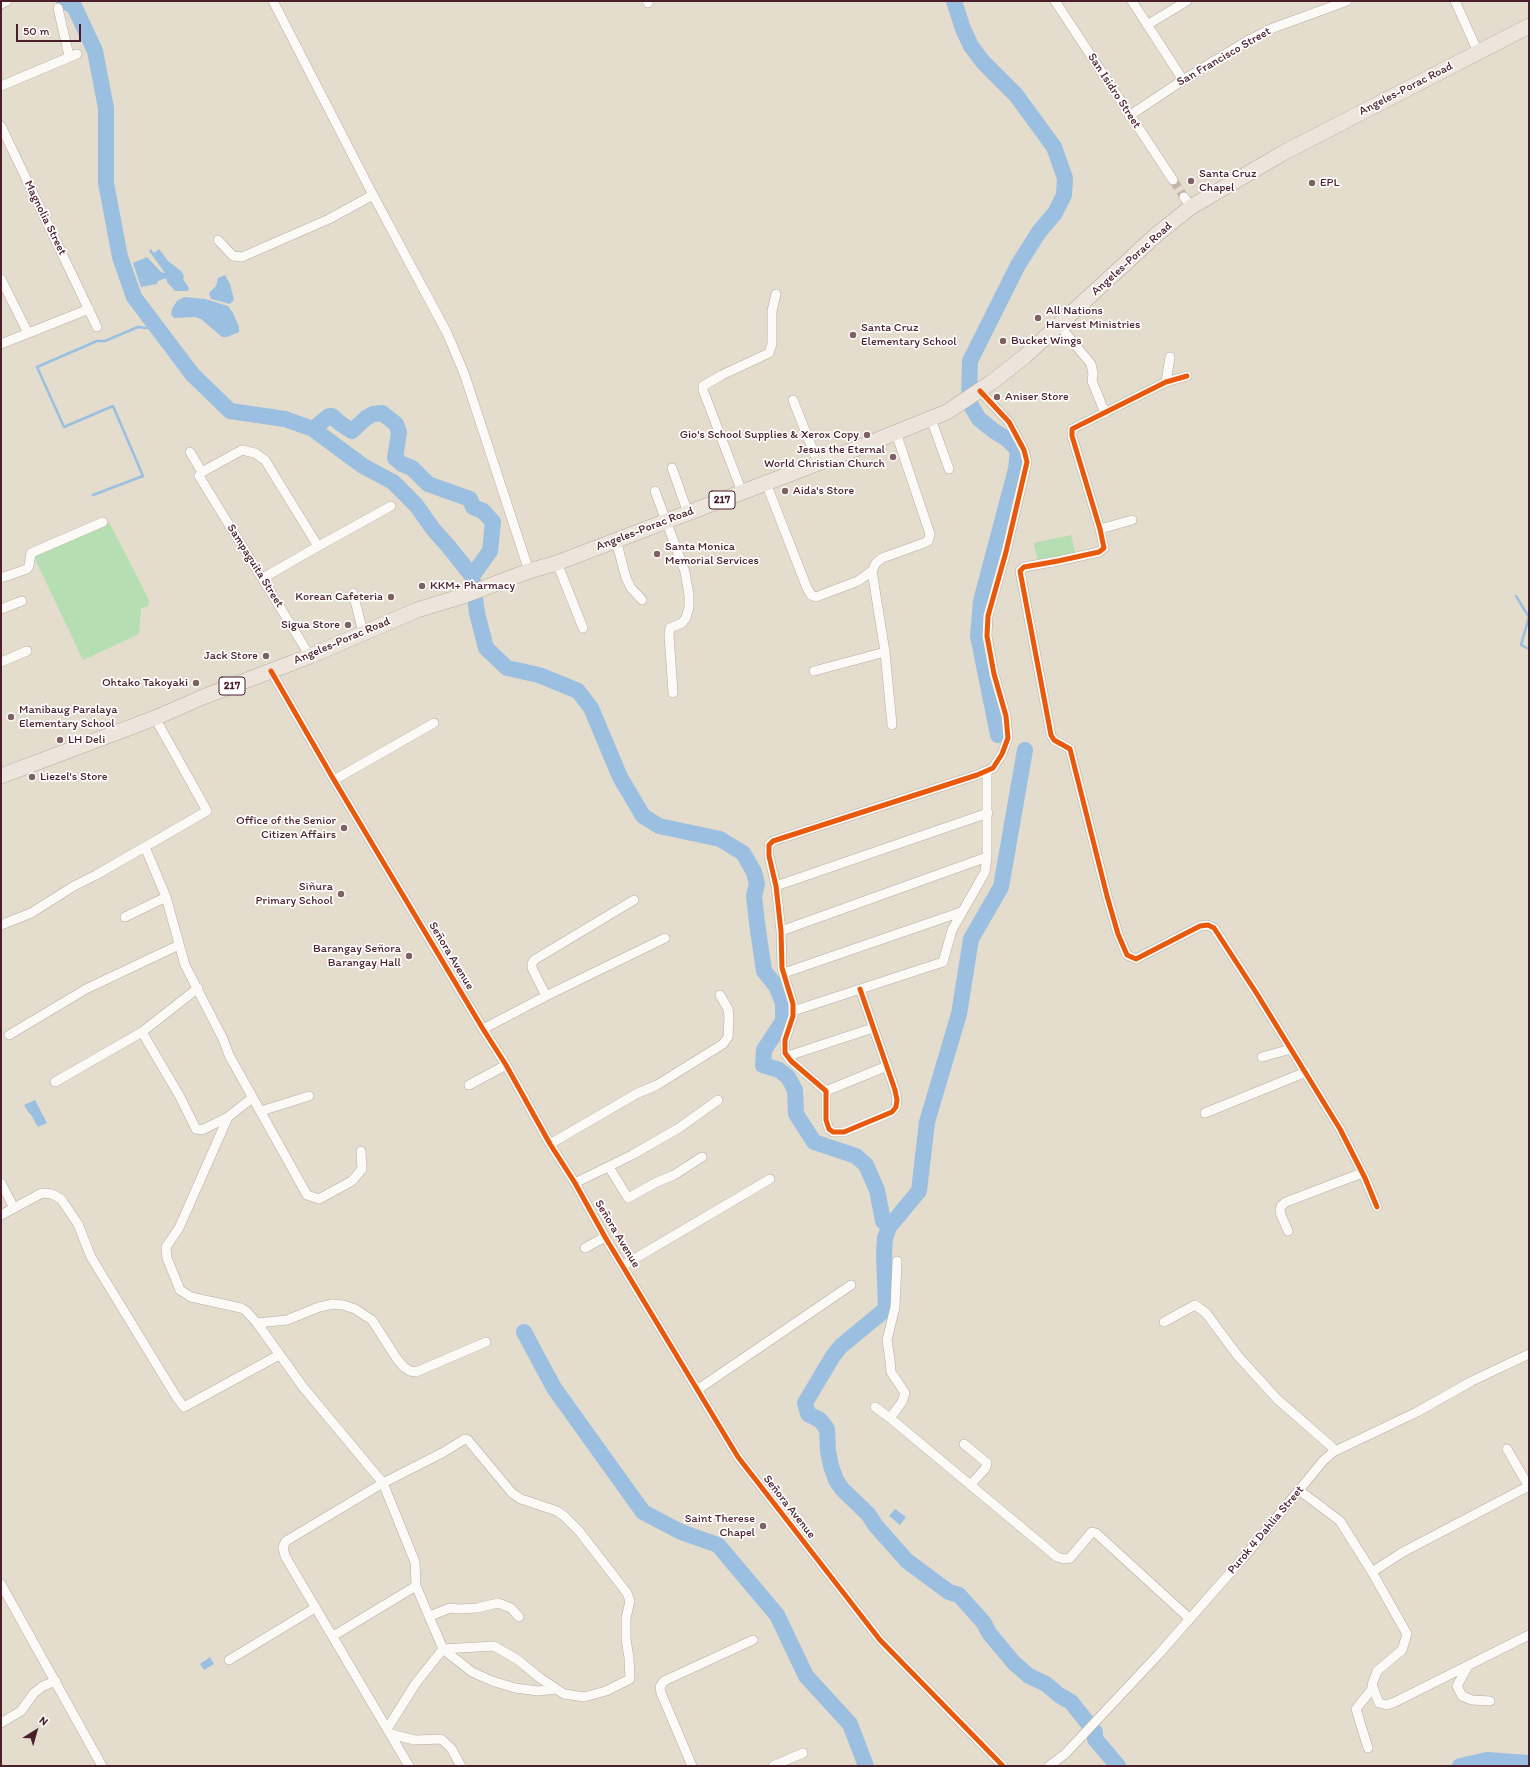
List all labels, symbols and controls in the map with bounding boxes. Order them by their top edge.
scale bar [18,16,83,42]
text: 50 m [23,24,49,38]
street label: San Francisco Street [1175,24,1273,90]
street label: San Isidro Street [1084,51,1144,131]
street label: Angeles-Porac Road [1357,59,1455,119]
place label: Santa Cruz Chapel [1199,167,1256,195]
marker: Santa Cruz Chapel [1186,176,1196,186]
place label: EPL [1320,176,1340,190]
street label: Magnolia Street [21,178,69,258]
marker: EPL [1307,178,1317,188]
street label: Angeles-Porac Road [1089,219,1175,299]
place label: All Nations Harvest Ministries [1046,304,1140,332]
marker: All Nations Harvest Ministries [1033,313,1043,323]
place label: Santa Cruz Elementary School [861,321,957,349]
marker: Santa Cruz Elementary School [848,330,858,340]
place label: Bucket Wings [1011,334,1082,348]
marker: Bucket Wings [998,336,1008,346]
place label: Aniser Store [1005,390,1069,404]
marker: Aniser Store [992,392,1002,402]
place label: Gio's School Supplies & Xerox Copy [680,428,859,442]
marker: Gio's School Supplies & Xerox Copy [862,430,872,440]
place label: Jesus the Eternal World Christian Church [764,443,885,471]
marker: Jesus the Eternal World Christian Church [888,452,898,462]
place label: Aida's Store [793,484,854,498]
marker: Aida's Store [780,486,790,496]
road number: 217 [709,491,735,509]
street label: Angeles-Porac Road [594,504,696,554]
street label: Sampaguita Street [224,522,286,610]
place label: Santa Monica Memorial Services [665,540,759,568]
marker: Santa Monica Memorial Services [652,549,662,559]
place label: KKM+ Pharmacy [430,579,515,593]
marker: KKM+ Pharmacy [417,581,427,591]
place label: Korean Cafeteria [295,590,383,604]
marker: Korean Cafeteria [386,592,396,602]
street label: Angeles-Porac Road [292,614,392,668]
place label: Sigua Store [281,618,340,632]
marker: Sigua Store [343,620,353,630]
place label: Jack Store [204,649,258,663]
marker: Jack Store [261,651,271,661]
place label: Ohtako Takoyaki [102,676,188,690]
road number: 217 [219,677,245,695]
marker: Ohtako Takoyaki [191,678,201,688]
place label: Manibaug Paralaya Elementary School [19,703,117,731]
marker: Manibaug Paralaya Elementary School [6,712,16,722]
place label: LH Deli [68,733,105,747]
marker: LH Deli [55,735,65,745]
place label: Liezel's Store [40,770,108,784]
marker: Liezel's Store [27,772,37,782]
place label: Office of the Senior Citizen Affairs [236,814,336,842]
marker: Office of the Senior Citizen Affairs [339,823,349,833]
place label: Siñura Primary School [256,880,333,908]
marker: Siñura Primary School [336,889,346,899]
street label: Señora Avenue [425,919,477,993]
place label: Barangay Señora Barangay Hall [313,942,401,970]
marker: Barangay Señora Barangay Hall [404,951,414,961]
street label: Señora Avenue [591,1197,643,1271]
street label: Señora Avenue [760,1472,818,1542]
street label: Purok 4 Dahlia Street [1225,1483,1307,1577]
place label: Saint Therese Chapel [685,1512,755,1540]
marker: Saint Therese Chapel [758,1521,768,1531]
north arrow [16,1711,56,1751]
text: N [37,1714,50,1728]

